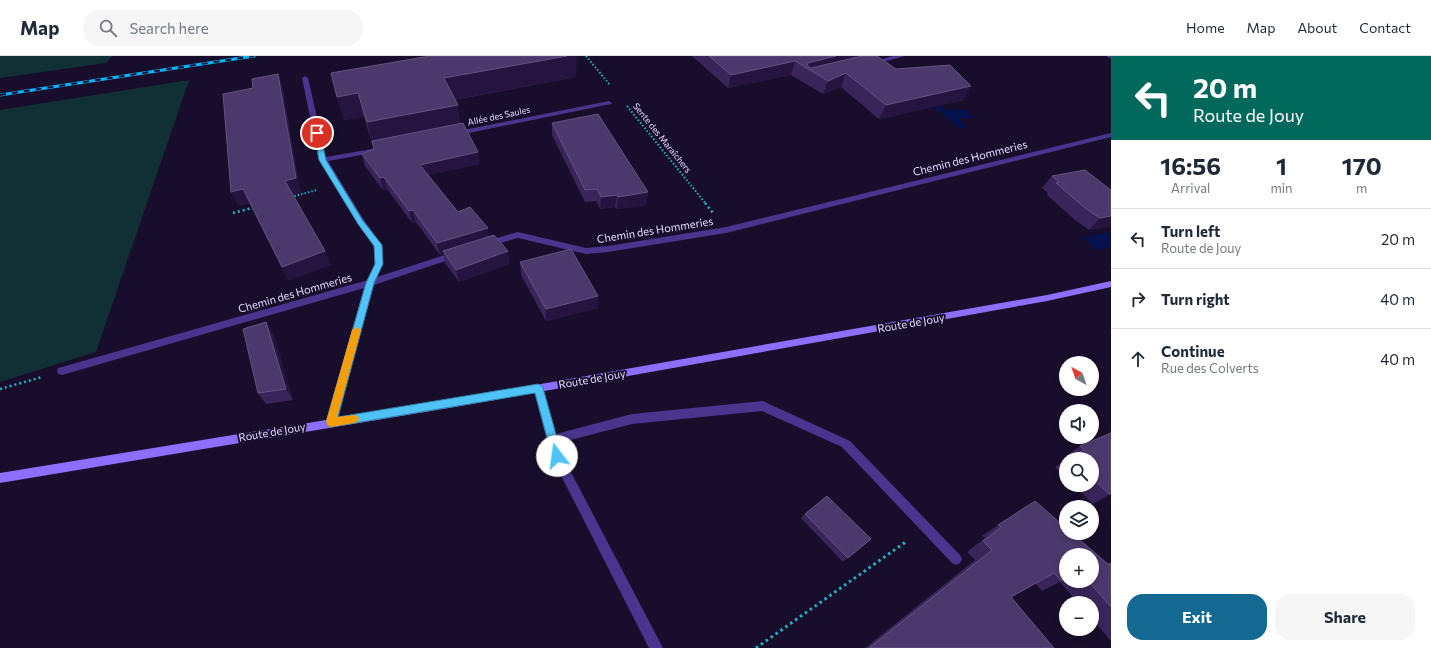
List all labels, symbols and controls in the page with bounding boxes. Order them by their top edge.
search box [83,10,363,46]
text: Map [20,16,59,39]
icon: search [97,17,119,39]
text: Search here [129,19,209,37]
text: Home [1186,19,1225,36]
text: Map [1247,19,1275,36]
text: About [1297,19,1337,36]
text: Contact [1359,19,1411,36]
text: 20 m [1193,70,1257,104]
icon: left [1127,72,1179,124]
street label: Sente des Maraîchers [631,101,694,175]
street label: Allée des Saules [466,103,531,128]
text: Route de Jouy [1193,104,1304,126]
pin [300,116,334,150]
icon: arrive [306,122,328,144]
street label: Chemin des Hommeries [911,137,1029,178]
text: 16:56 [1160,151,1221,180]
text: 1 [1276,151,1287,180]
text: 170 [1342,151,1382,180]
text: Arrival [1171,180,1210,196]
text: min [1270,180,1293,196]
text: m [1356,180,1367,196]
street label: Chemin des Hommeries [596,214,714,245]
text: Turn left [1161,222,1220,240]
icon: left [1127,228,1149,250]
text: 20 m [1381,230,1415,248]
text: Route de Jouy [1161,240,1241,256]
street label: Chemin des Hommeries [237,270,353,315]
icon: right [1127,288,1149,310]
text: Turn right [1161,290,1230,308]
text: 40 m [1380,290,1415,308]
street label: Route de Jouy [876,310,946,336]
text: Continue [1161,342,1225,360]
icon: ahead [1127,348,1149,370]
text: 40 m [1380,350,1415,368]
north arrow [1059,356,1099,396]
map controls [1059,356,1099,636]
text: Rue des Colverts [1161,360,1259,376]
street label: Route de Jouy [557,366,627,392]
button: sound [1059,404,1099,444]
street label: Route de Jouy [237,419,307,445]
position arrow [536,435,578,477]
button: search [1059,452,1099,492]
button: layers [1059,500,1099,540]
button: + [1059,548,1099,588]
button: Exit [1127,594,1267,640]
button: Share [1275,594,1415,640]
button: − [1059,596,1099,636]

